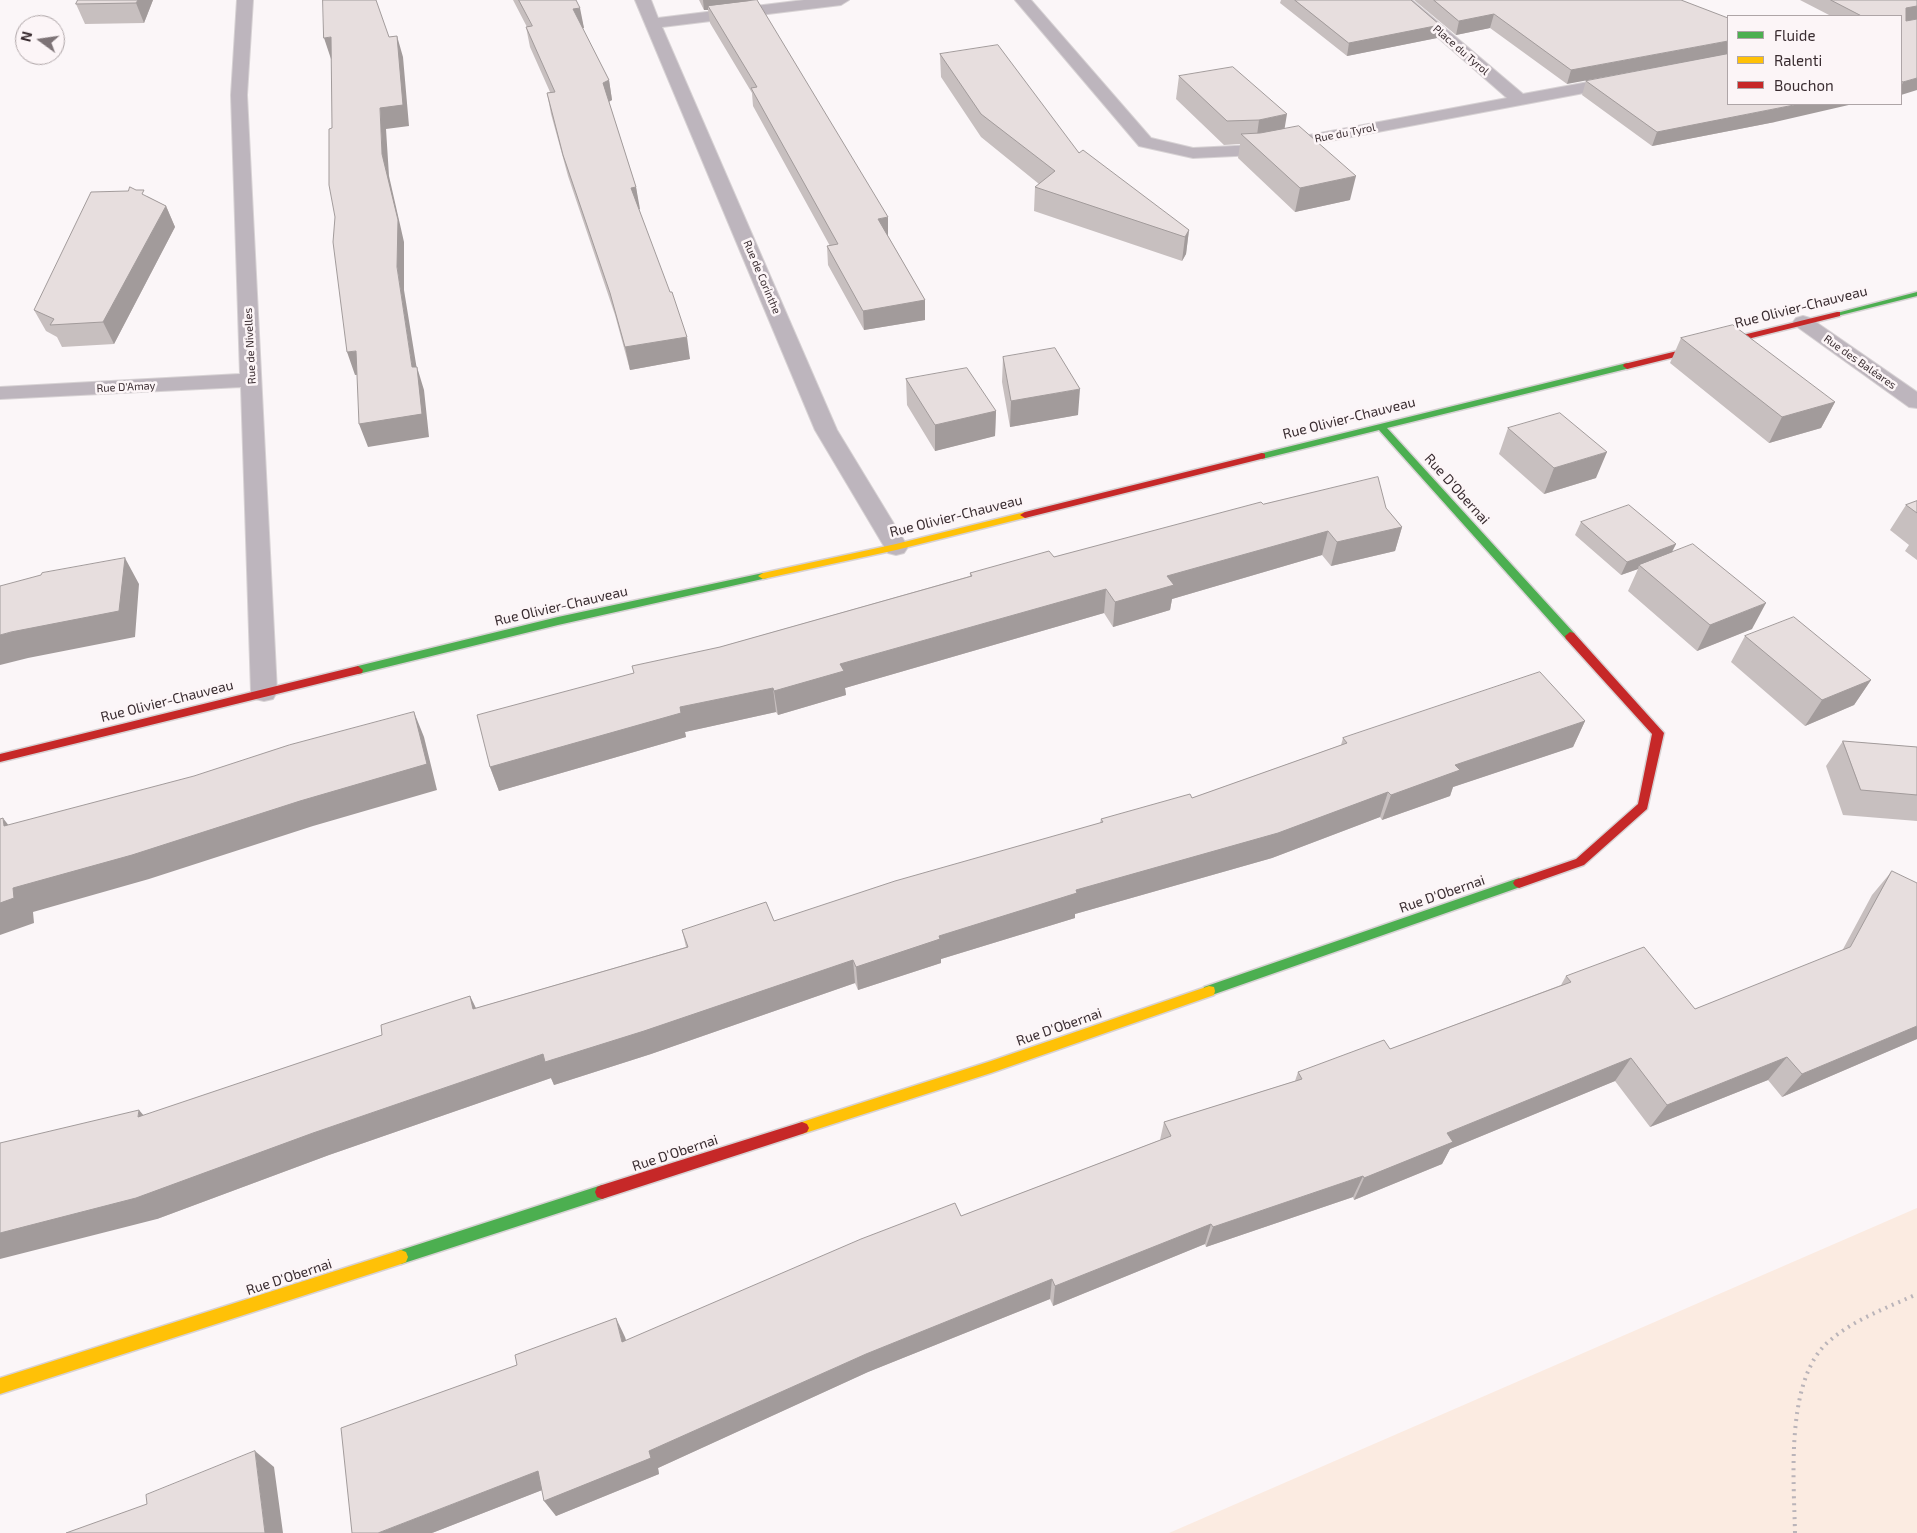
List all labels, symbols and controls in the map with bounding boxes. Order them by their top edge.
north arrow [15,15,65,65]
legend [1727,15,1902,105]
street label: Place du Tyrol [1430,22,1492,78]
text: Fluide [1774,26,1815,44]
text: N [16,30,35,43]
text: Ralenti [1774,51,1822,69]
text: Bouchon [1774,76,1834,94]
street label: Rue du Tyrol [1313,121,1377,145]
street label: Rue de Corinthe [741,238,783,316]
street label: Rue Olivier-Chauveau [1733,282,1869,332]
street label: Rue de Nivelles [241,308,259,384]
street label: Rue des Baléares [1821,332,1899,392]
street label: Rue D'Amay [96,379,156,395]
street label: Rue Olivier-Chauveau [1281,393,1417,443]
street label: Rue D'Obernai [1421,450,1493,528]
street label: Rue Olivier-Chauveau [888,491,1024,541]
street label: Rue Olivier-Chauveau [493,582,629,630]
street label: Rue Olivier-Chauveau [99,676,235,726]
street label: Rue D'Obernai [1397,872,1487,916]
street label: Rue D'Obernai [1014,1005,1104,1049]
street label: Rue D'Obernai [630,1131,720,1175]
street label: Rue D'Obernai [244,1255,334,1299]

